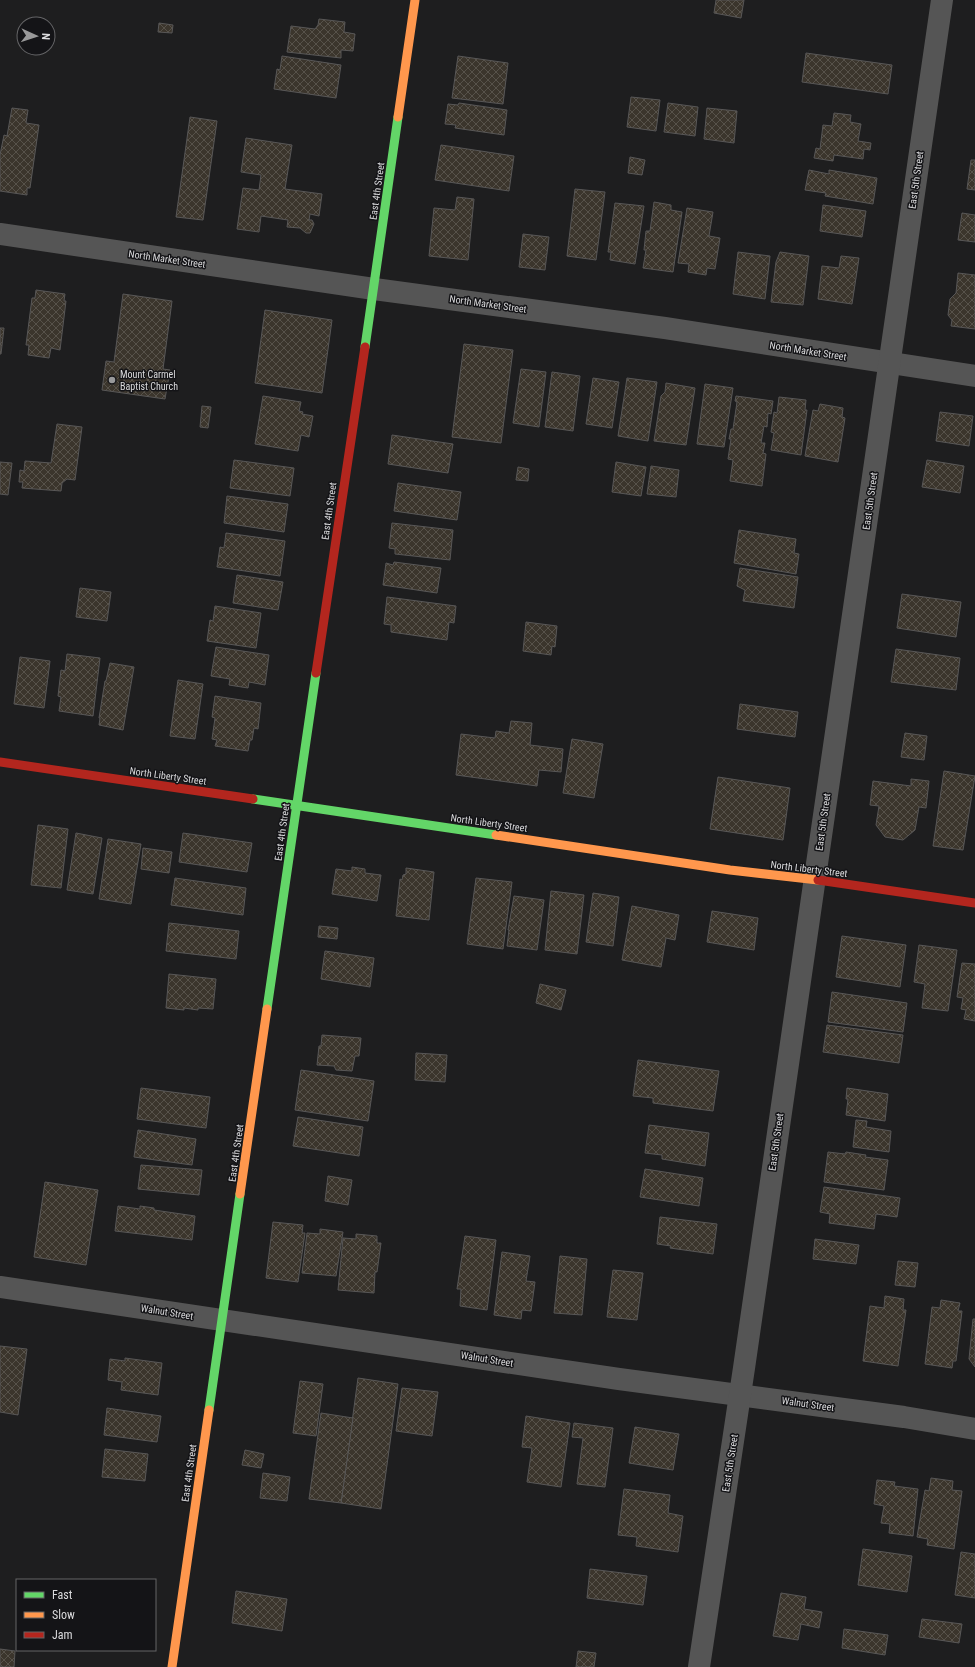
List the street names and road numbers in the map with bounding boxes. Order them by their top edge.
street label: East 5th Street [907,150,925,209]
street label: East 4th Street [368,161,386,220]
street label: North Market Street [128,248,206,270]
street label: North Market Street [449,293,527,315]
street label: North Market Street [769,339,847,363]
street label: East 5th Street [861,471,879,530]
street label: East 4th Street [320,481,338,540]
street label: North Liberty Street [129,765,207,787]
street label: East 5th Street [814,792,832,851]
street label: East 4th Street [273,802,291,861]
street label: North Liberty Street [450,812,528,834]
street label: North Liberty Street [770,859,848,879]
street label: East 5th Street [767,1112,785,1171]
street label: East 4th Street [227,1123,245,1182]
street label: Walnut Street [140,1302,194,1322]
street label: Walnut Street [460,1349,514,1369]
street label: Walnut Street [781,1395,835,1413]
street label: East 5th Street [720,1433,740,1493]
street label: East 4th Street [180,1443,198,1502]

